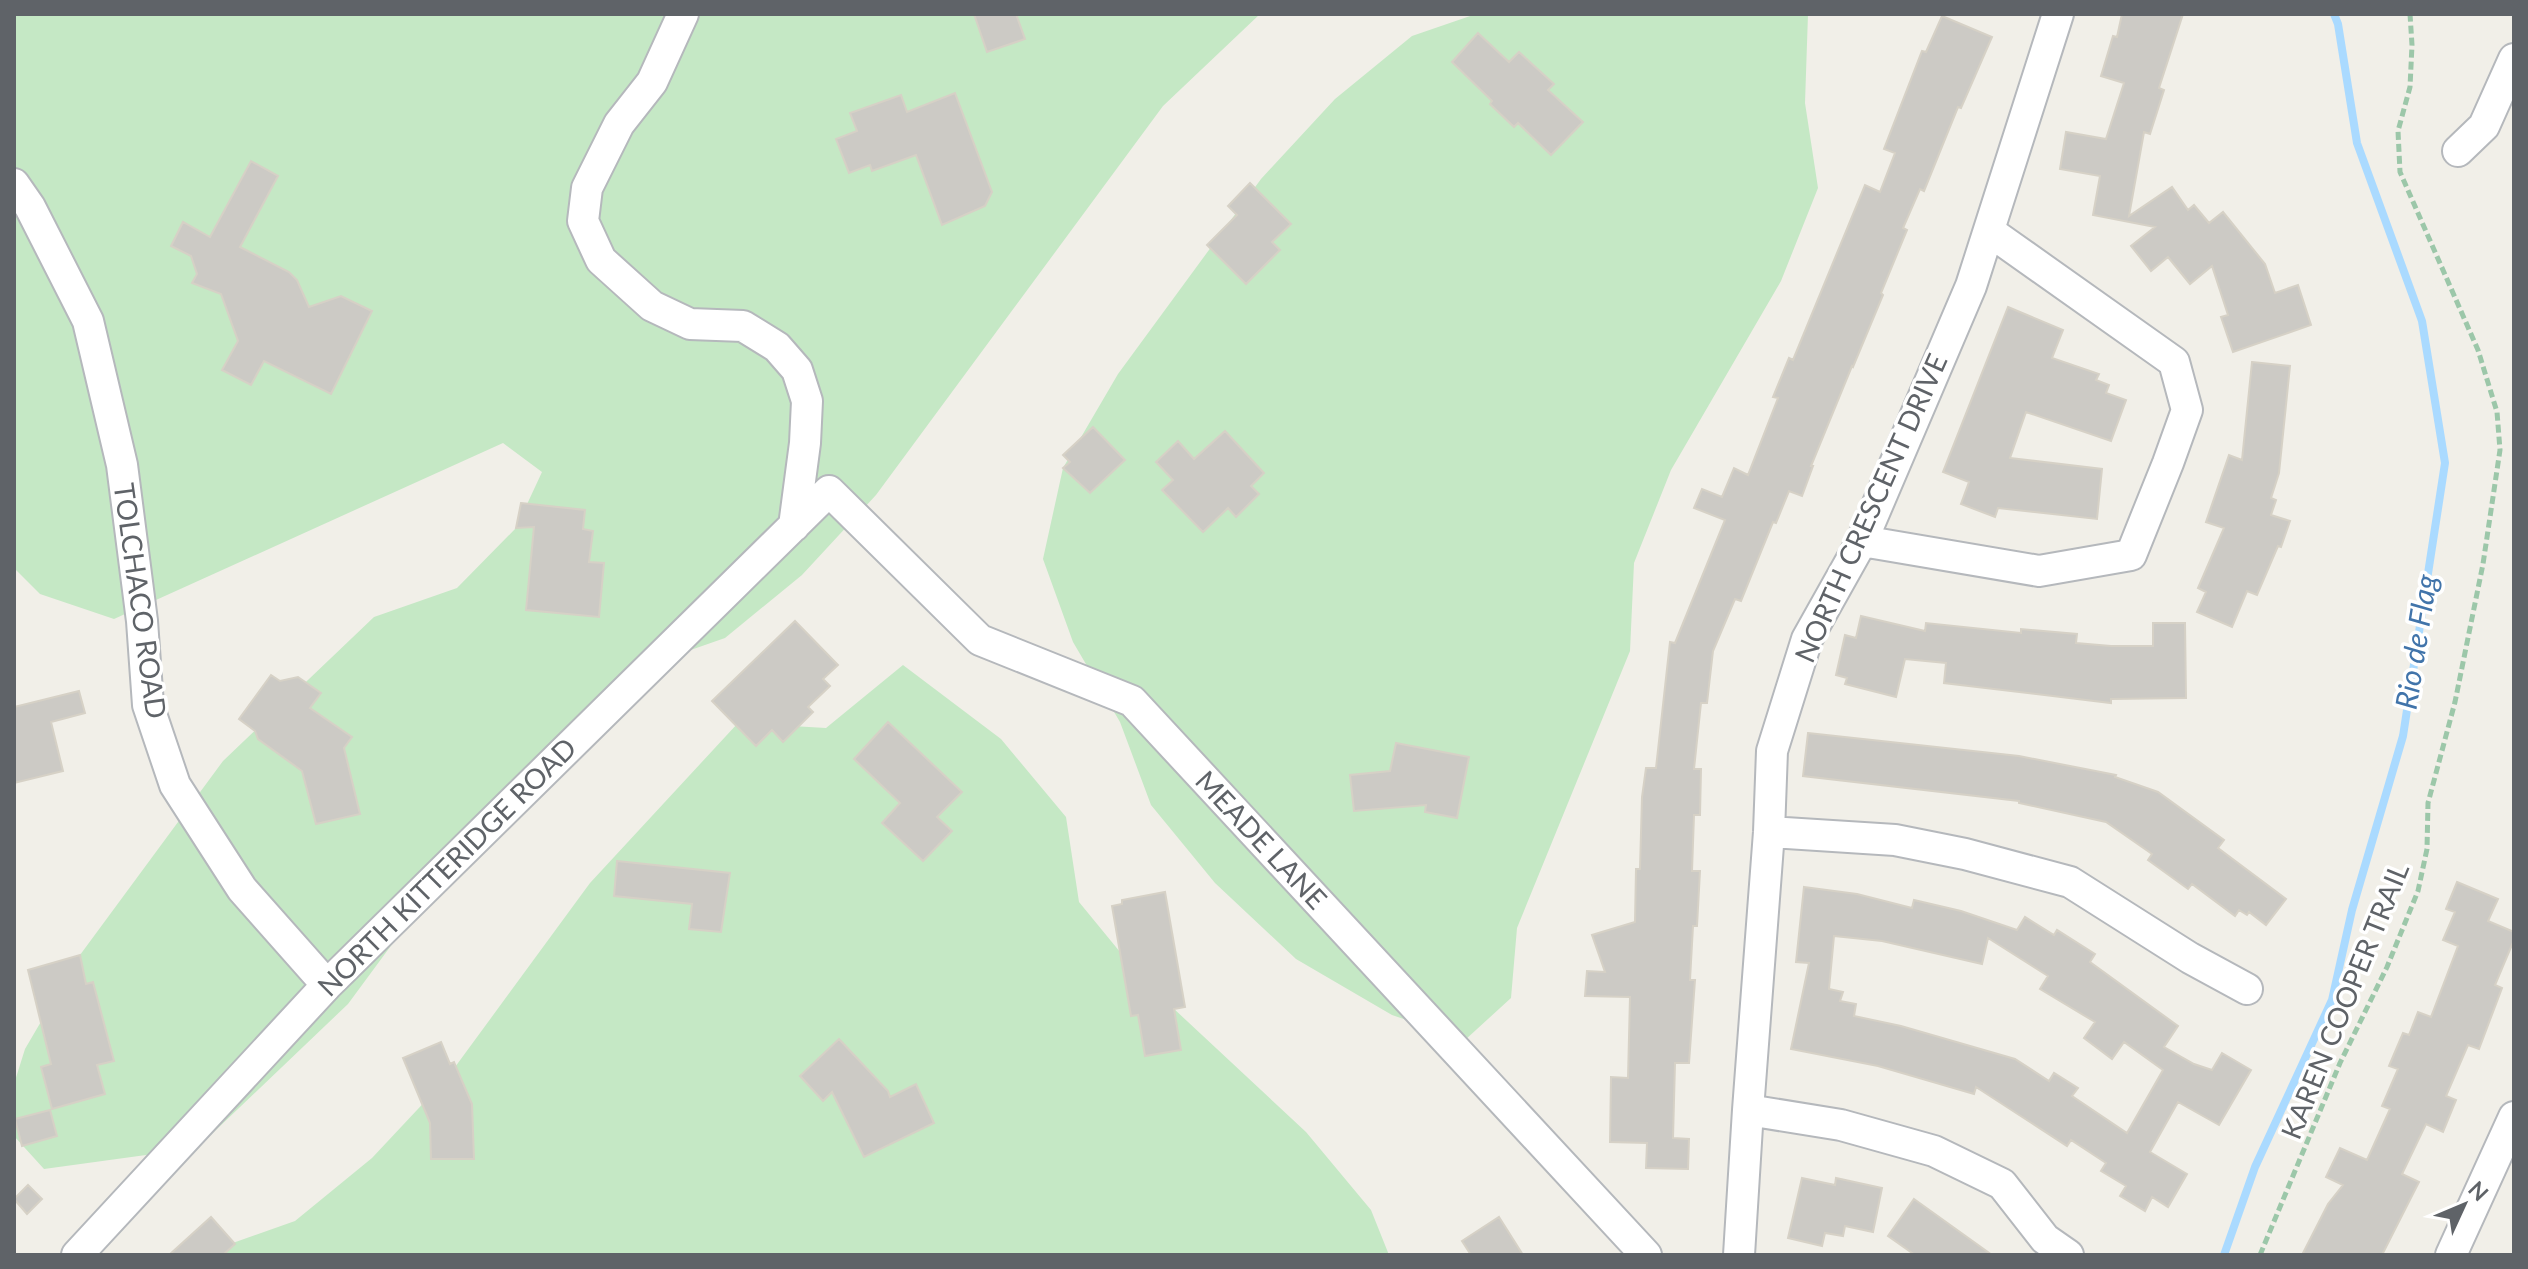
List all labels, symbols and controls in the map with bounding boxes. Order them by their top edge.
street label: NORTH CRESCENT DRIVE [1787,348,1954,667]
street label: TOLCHACO ROAD [108,481,174,721]
water label: Rio de Flag [2387,571,2444,712]
street label: NORTH KITTERIDGE ROAD [310,730,583,1003]
street label: MEADE LANE [1189,763,1334,916]
street label: KAREN COOPER TRAIL [2273,857,2415,1144]
north arrow [2424,1165,2504,1245]
text: N [2463,1175,2494,1206]

